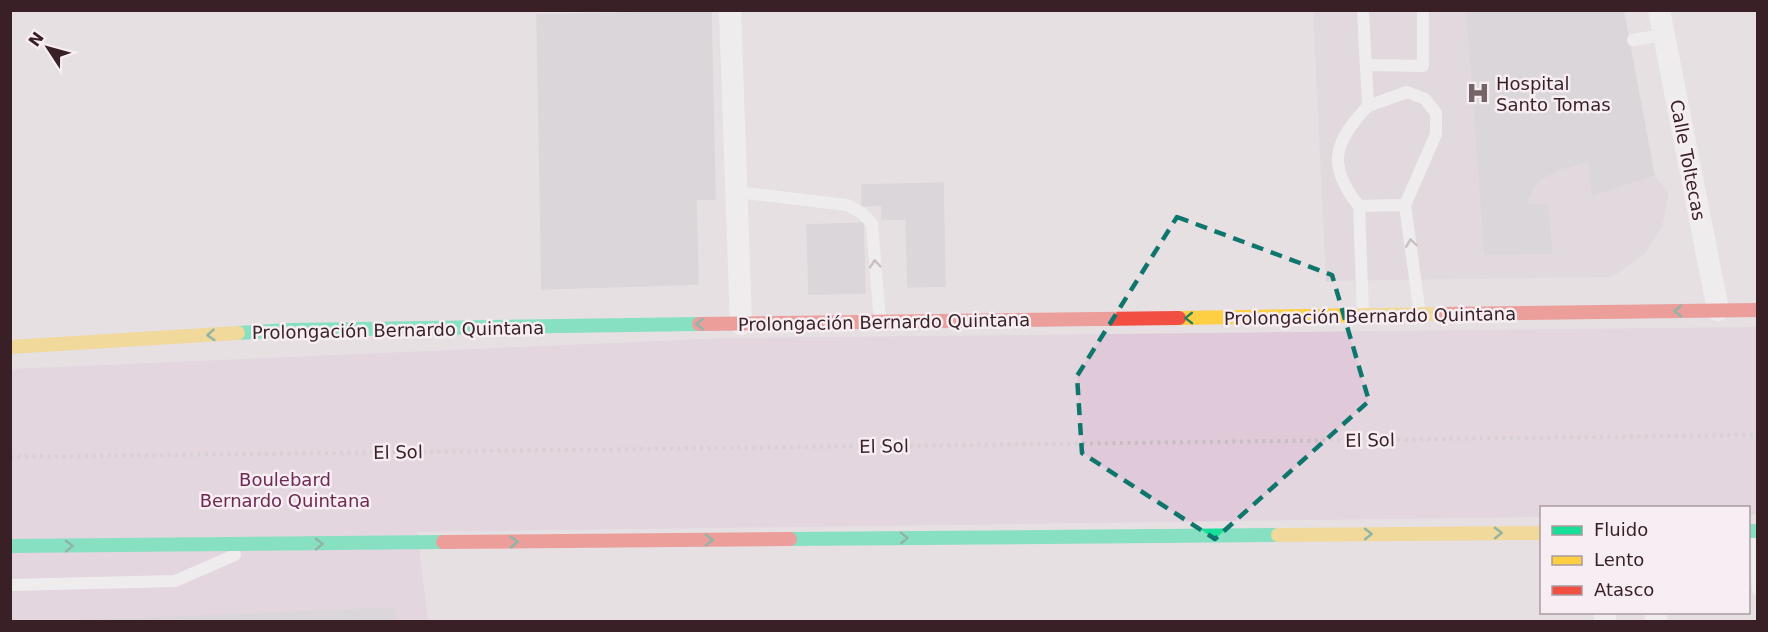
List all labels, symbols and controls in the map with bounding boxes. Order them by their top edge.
north arrow [18,18,78,78]
text: N [25,28,48,50]
place label: Hospital Santo Tomas [1496,73,1611,115]
hospital icon: Hospital Santo Tomas [1465,80,1491,106]
street label: Calle Toltecas [1666,98,1710,222]
one-way arrow [1405,238,1417,248]
one-way arrow [869,259,882,268]
street label: Prolongación Bernardo Quintana [1224,303,1516,329]
one-way arrow [1674,305,1683,317]
street label: Prolongación Bernardo Quintana [738,309,1030,335]
one-way arrow [1185,312,1194,324]
street label: Prolongación Bernardo Quintana [252,317,544,343]
one-way arrow [696,318,705,330]
one-way arrow [207,328,216,341]
street label: El Sol [1345,429,1395,451]
street label: El Sol [859,435,909,457]
street label: El Sol [373,441,423,463]
park label: Boulebard Bernardo Quintana [200,469,370,511]
legend [1540,506,1750,614]
text: Fluido [1594,519,1648,540]
one-way arrow [1494,527,1503,539]
one-way arrow [1364,528,1373,540]
one-way arrow [899,532,908,544]
one-way arrow [704,534,713,546]
one-way arrow [509,536,518,548]
one-way arrow [314,537,323,550]
one-way arrow [64,540,73,552]
text: Lento [1594,549,1644,570]
text: Atasco [1594,579,1654,600]

